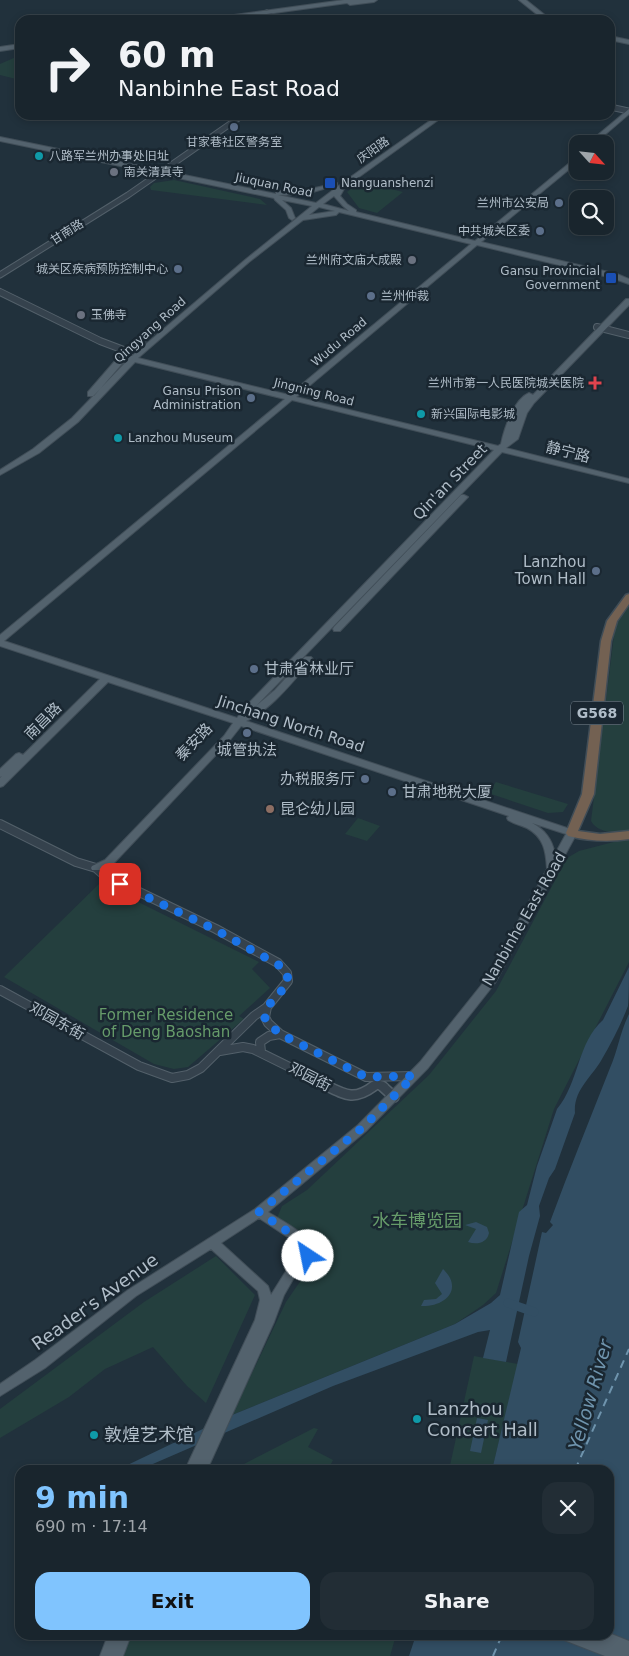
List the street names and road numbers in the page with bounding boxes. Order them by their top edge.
street label: 庆阳路 [354,134,392,166]
street label: Jiuquan Road [233,170,314,200]
street label: 甘南路 [48,217,86,247]
street label: Qingyang Road [111,294,189,366]
street label: Wudu Road [308,315,370,369]
street label: Jingning Road [271,375,356,409]
street label: 静宁路 [544,438,592,466]
street label: Qin'an Street [409,440,491,524]
street label: Jinchang North Road [214,691,367,756]
street label: 南昌路 [21,699,65,743]
road number: G568 [571,701,623,724]
street label: 秦安路 [172,720,216,764]
street label: Nanbinhe East Road [478,849,570,989]
street label: 邓园东街 [26,999,88,1043]
street label: 邓园街 [286,1059,334,1095]
street label: Reader's Avenue [28,1249,162,1354]

